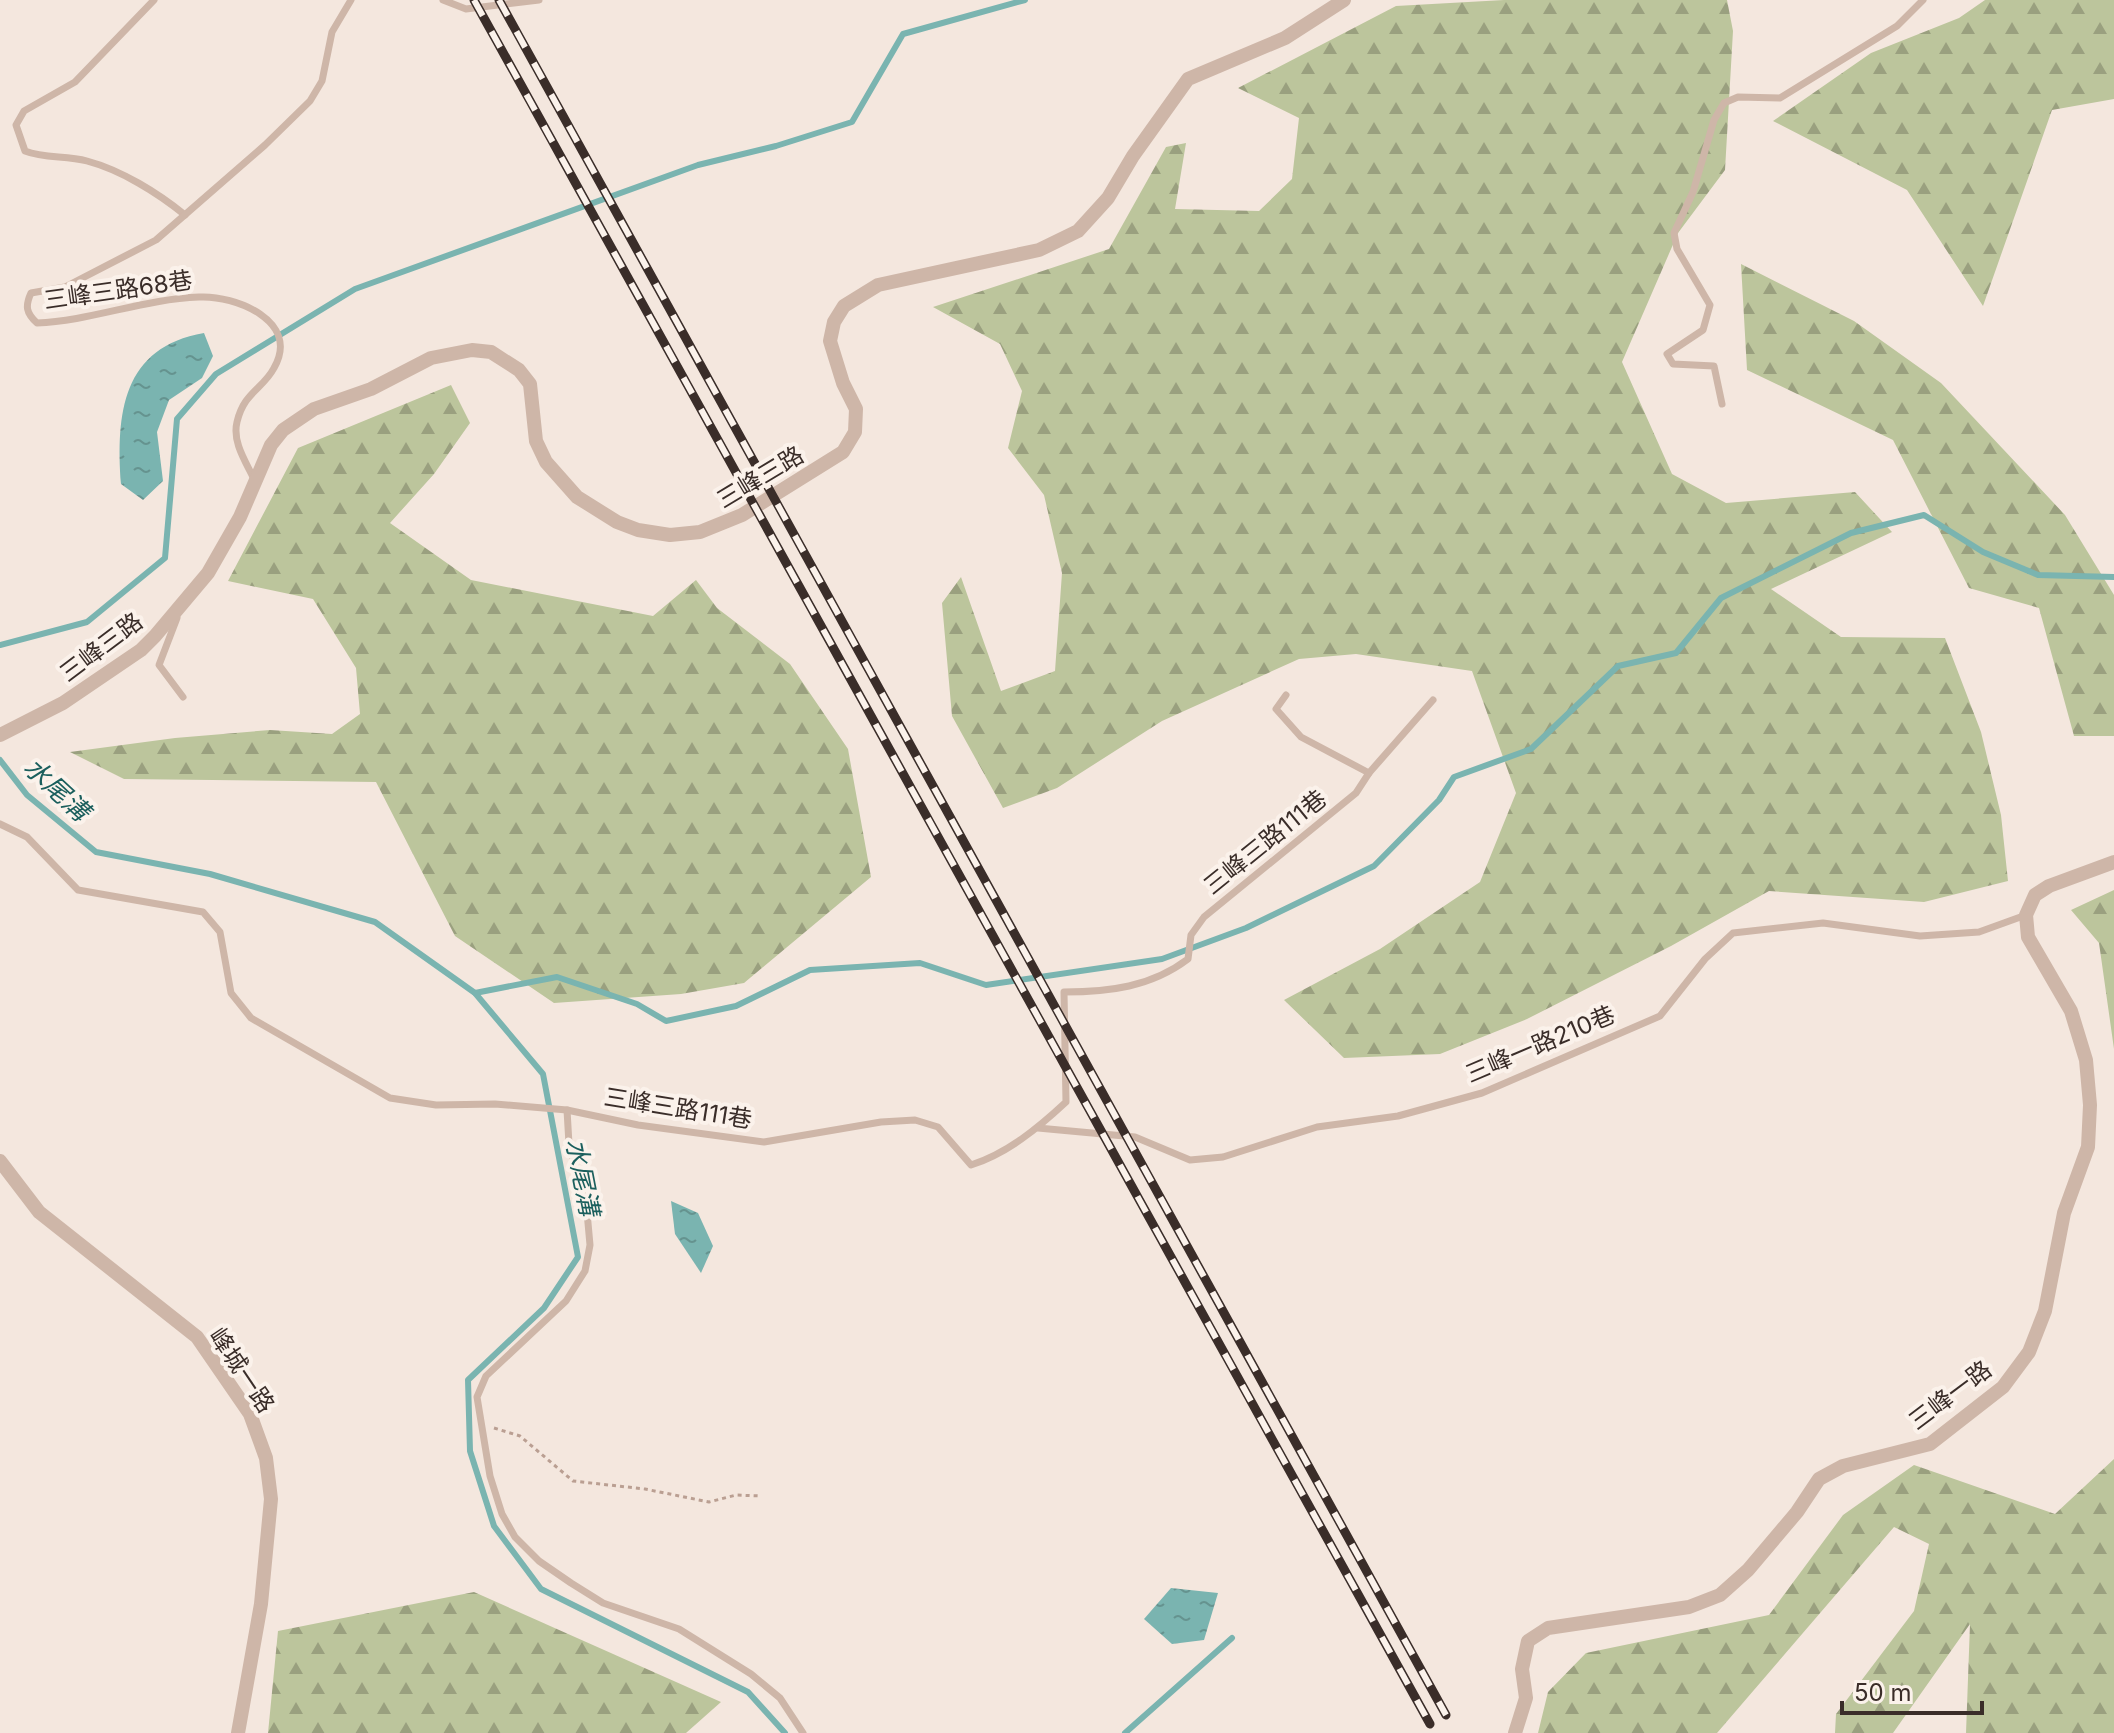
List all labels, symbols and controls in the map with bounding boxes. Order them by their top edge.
street label: 三峰三路68巷 [42,265,194,315]
street label: 三峰三路 [711,440,809,514]
street label: 三峰三路 [54,607,148,687]
water label: 水尾溝 [18,751,99,830]
street label: 三峰三路111巷 [1198,784,1332,900]
street label: 三峰一路210巷 [1461,999,1619,1089]
street label: 三峰三路111巷 [602,1082,754,1134]
water label: 水尾溝 [560,1136,606,1222]
street label: 峰城一路 [203,1322,281,1418]
street label: 三峰一路 [1903,1355,1997,1435]
scale bar [1842,1665,1982,1715]
text: 50 m [1854,1678,1912,1707]

